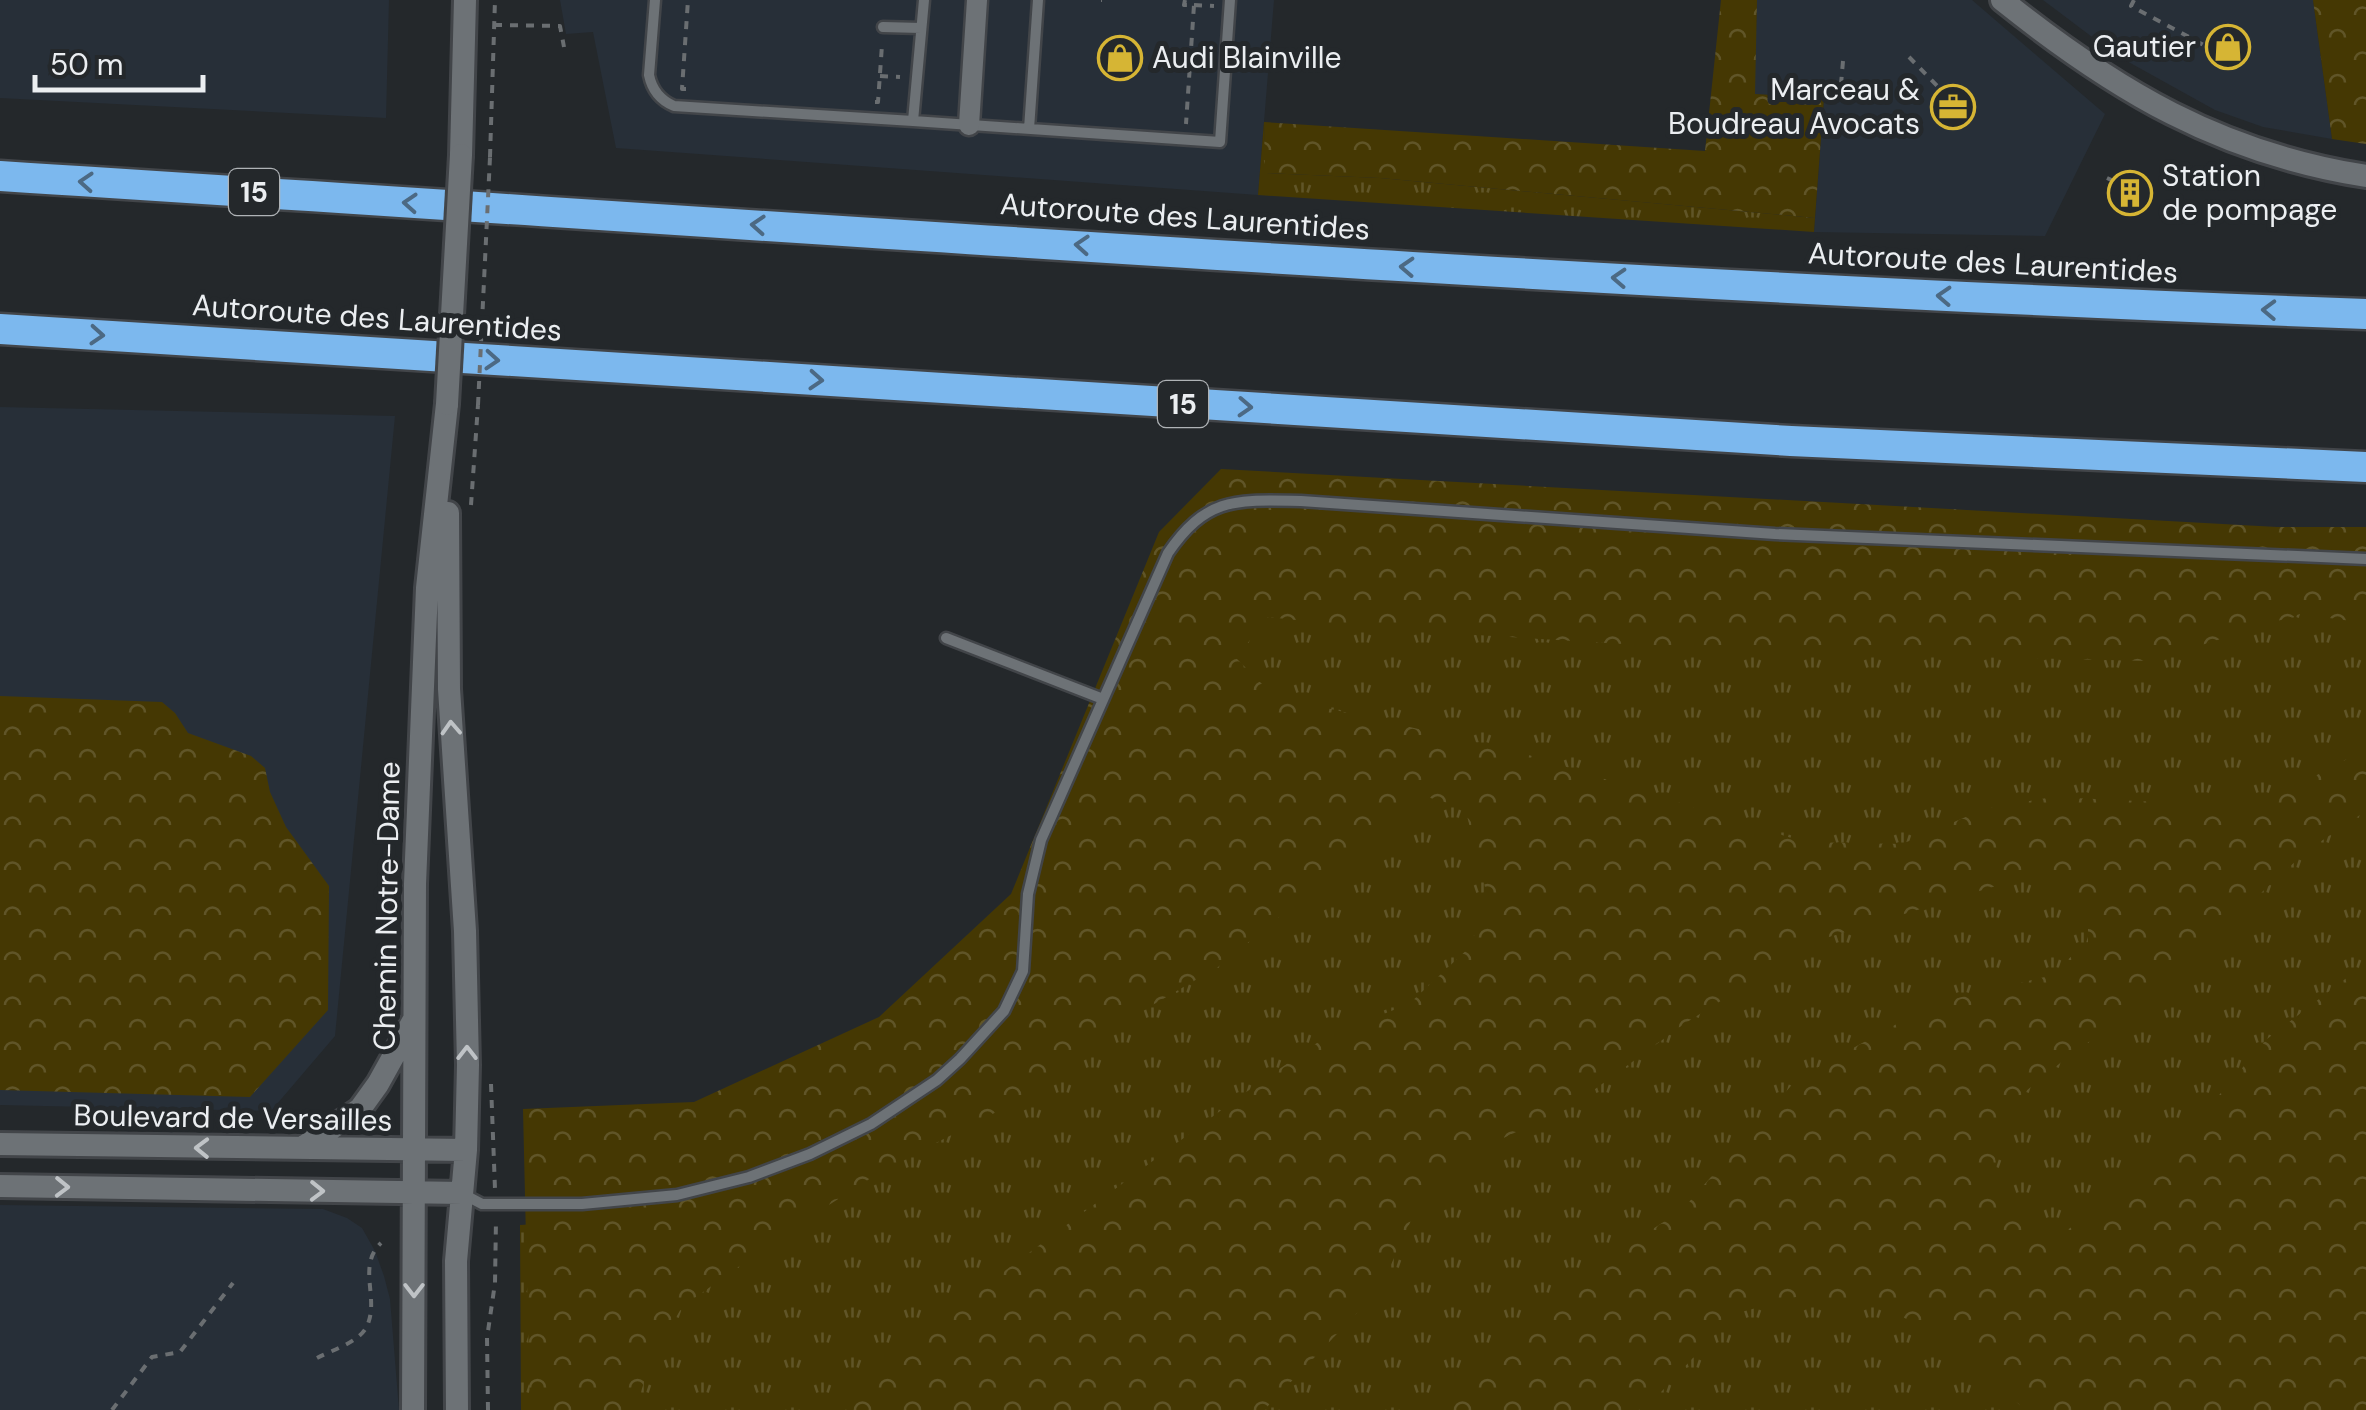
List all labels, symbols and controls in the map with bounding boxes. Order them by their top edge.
shop icon: Gautier [2205,24,2251,70]
place label: Gautier [2093,27,2196,66]
scale bar [35,30,202,92]
shop icon: Audi Blainville [1097,35,1143,81]
place label: Audi Blainville [1152,38,1341,77]
text: 50 m [50,45,124,84]
place label: Marceau & Boudreau Avocats [1668,70,1920,143]
office icon: Marceau & Boudreau Avocats [1930,84,1976,130]
place label: Station de pompage [2162,156,2337,229]
road number: 15 [229,169,279,215]
building icon: Station de pompage [2107,170,2153,216]
one-way arrow [78,171,94,193]
street label: Autoroute des Laurentides [999,184,1371,249]
one-way arrow [402,193,418,214]
one-way arrow [749,215,765,236]
street label: Autoroute des Laurentides [1807,233,2179,292]
one-way arrow [1074,235,1090,256]
one-way arrow [1398,257,1414,278]
one-way arrow [1611,268,1627,289]
street label: Autoroute des Laurentides [191,285,563,350]
one-way arrow [1935,286,1951,307]
one-way arrow [2260,300,2276,321]
one-way arrow [90,324,106,345]
one-way arrow [484,349,500,370]
one-way arrow [808,369,824,390]
road number: 15 [1158,381,1208,427]
one-way arrow [1238,396,1254,418]
one-way arrow [441,720,462,736]
street label: Chemin Notre-Dame [364,761,409,1051]
one-way arrow [457,1044,478,1060]
street label: Boulevard de Versailles [73,1095,393,1140]
one-way arrow [193,1138,209,1159]
one-way arrow [54,1176,70,1197]
one-way arrow [310,1180,326,1201]
one-way arrow [403,1282,425,1298]

